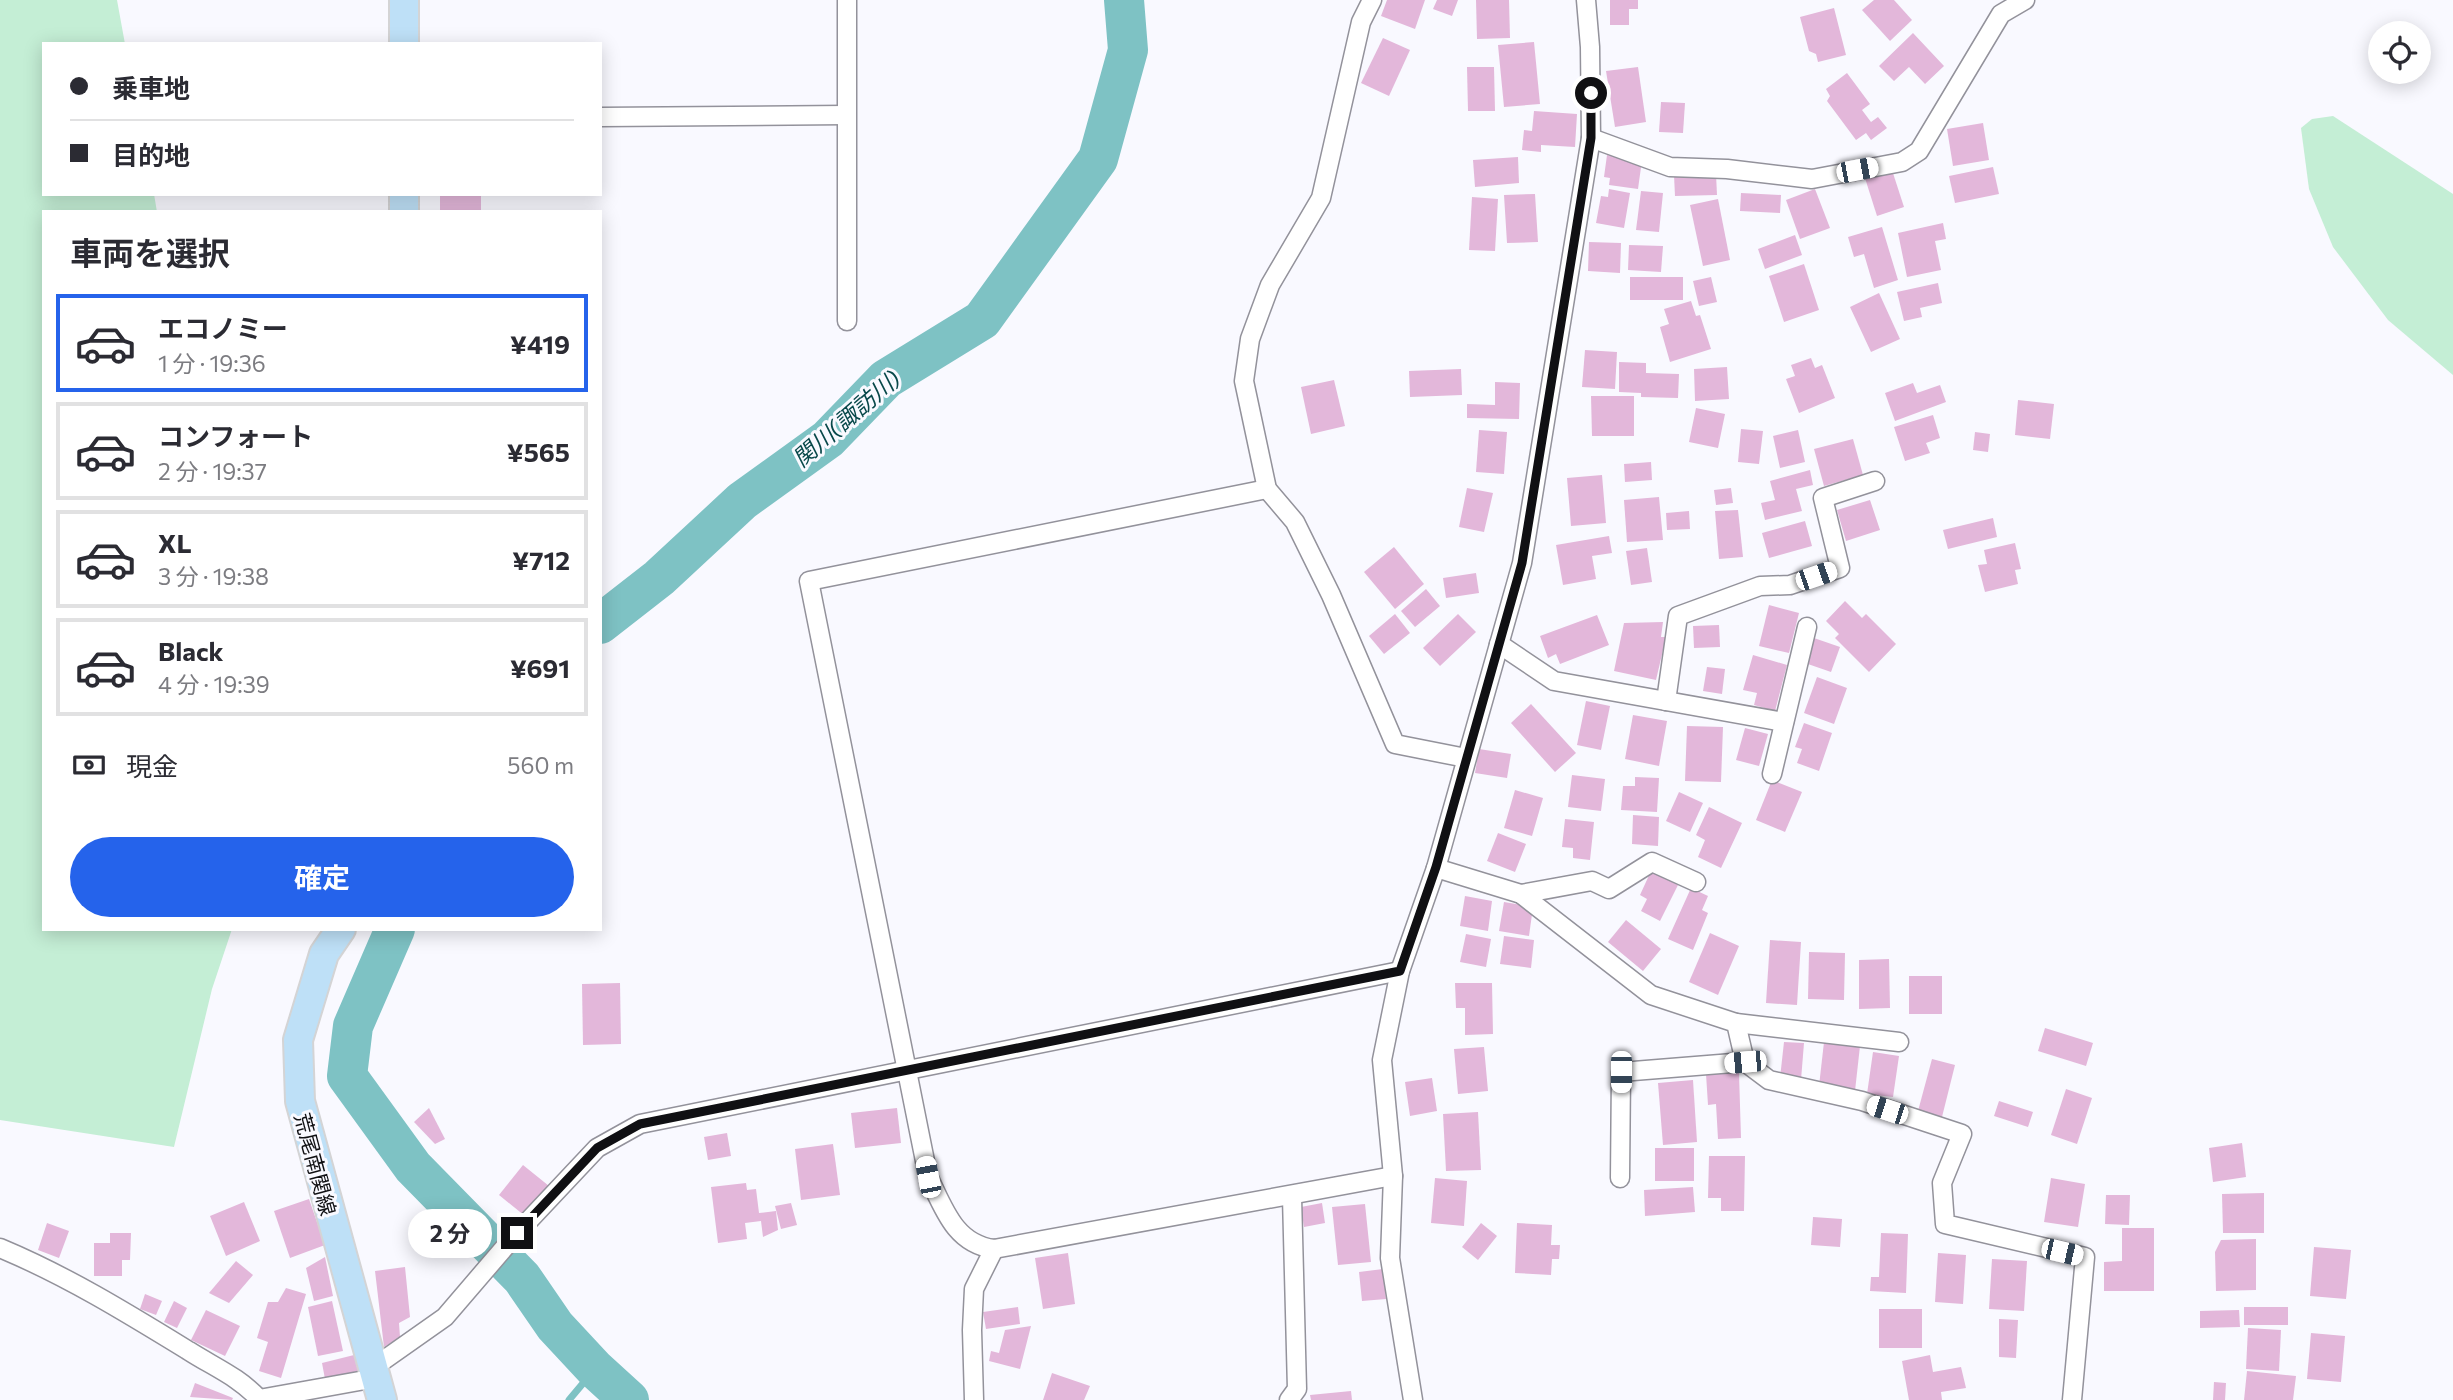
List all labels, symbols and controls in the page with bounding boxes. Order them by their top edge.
map controls [2368,21,2431,84]
button: locate [2368,21,2431,84]
text: 乗車地 [112,72,190,103]
route start [1575,77,1607,109]
text: 目的地 [112,139,190,170]
car [1835,156,1880,184]
text: 車両を選択 [70,232,230,272]
icon: car [74,312,137,375]
text: エコノミー [158,312,288,343]
text: ¥419 [510,328,570,359]
text: 1 分 · 19:36 [158,349,266,377]
water label: 関川(諏訪川) [787,364,905,472]
icon: car [74,420,137,483]
text: コンフォート [158,420,313,451]
text: ¥565 [507,436,570,467]
text: 2 分 · 19:37 [158,457,267,485]
text: XL [158,527,192,558]
icon: car [74,528,137,591]
text: ¥712 [512,544,570,575]
car [1793,559,1840,593]
text: 3 分 · 19:38 [158,562,269,590]
text: Black [158,635,224,666]
icon: car [74,636,137,699]
text: ¥691 [510,652,570,683]
text: 4 分 · 19:39 [158,670,270,698]
icon: cash [70,746,108,784]
text: 現金 [126,750,178,781]
text: 560 m [507,751,574,779]
button: 確定 [70,837,574,917]
car [1724,1050,1767,1074]
car [1611,1051,1632,1093]
car [1864,1094,1911,1126]
street label: 荒尾南関線 [290,1110,342,1218]
car [914,1154,943,1200]
callout: 2 分 [408,1208,492,1258]
route end [501,1217,533,1249]
text: 2 分 [430,1219,470,1247]
car [2040,1237,2085,1267]

